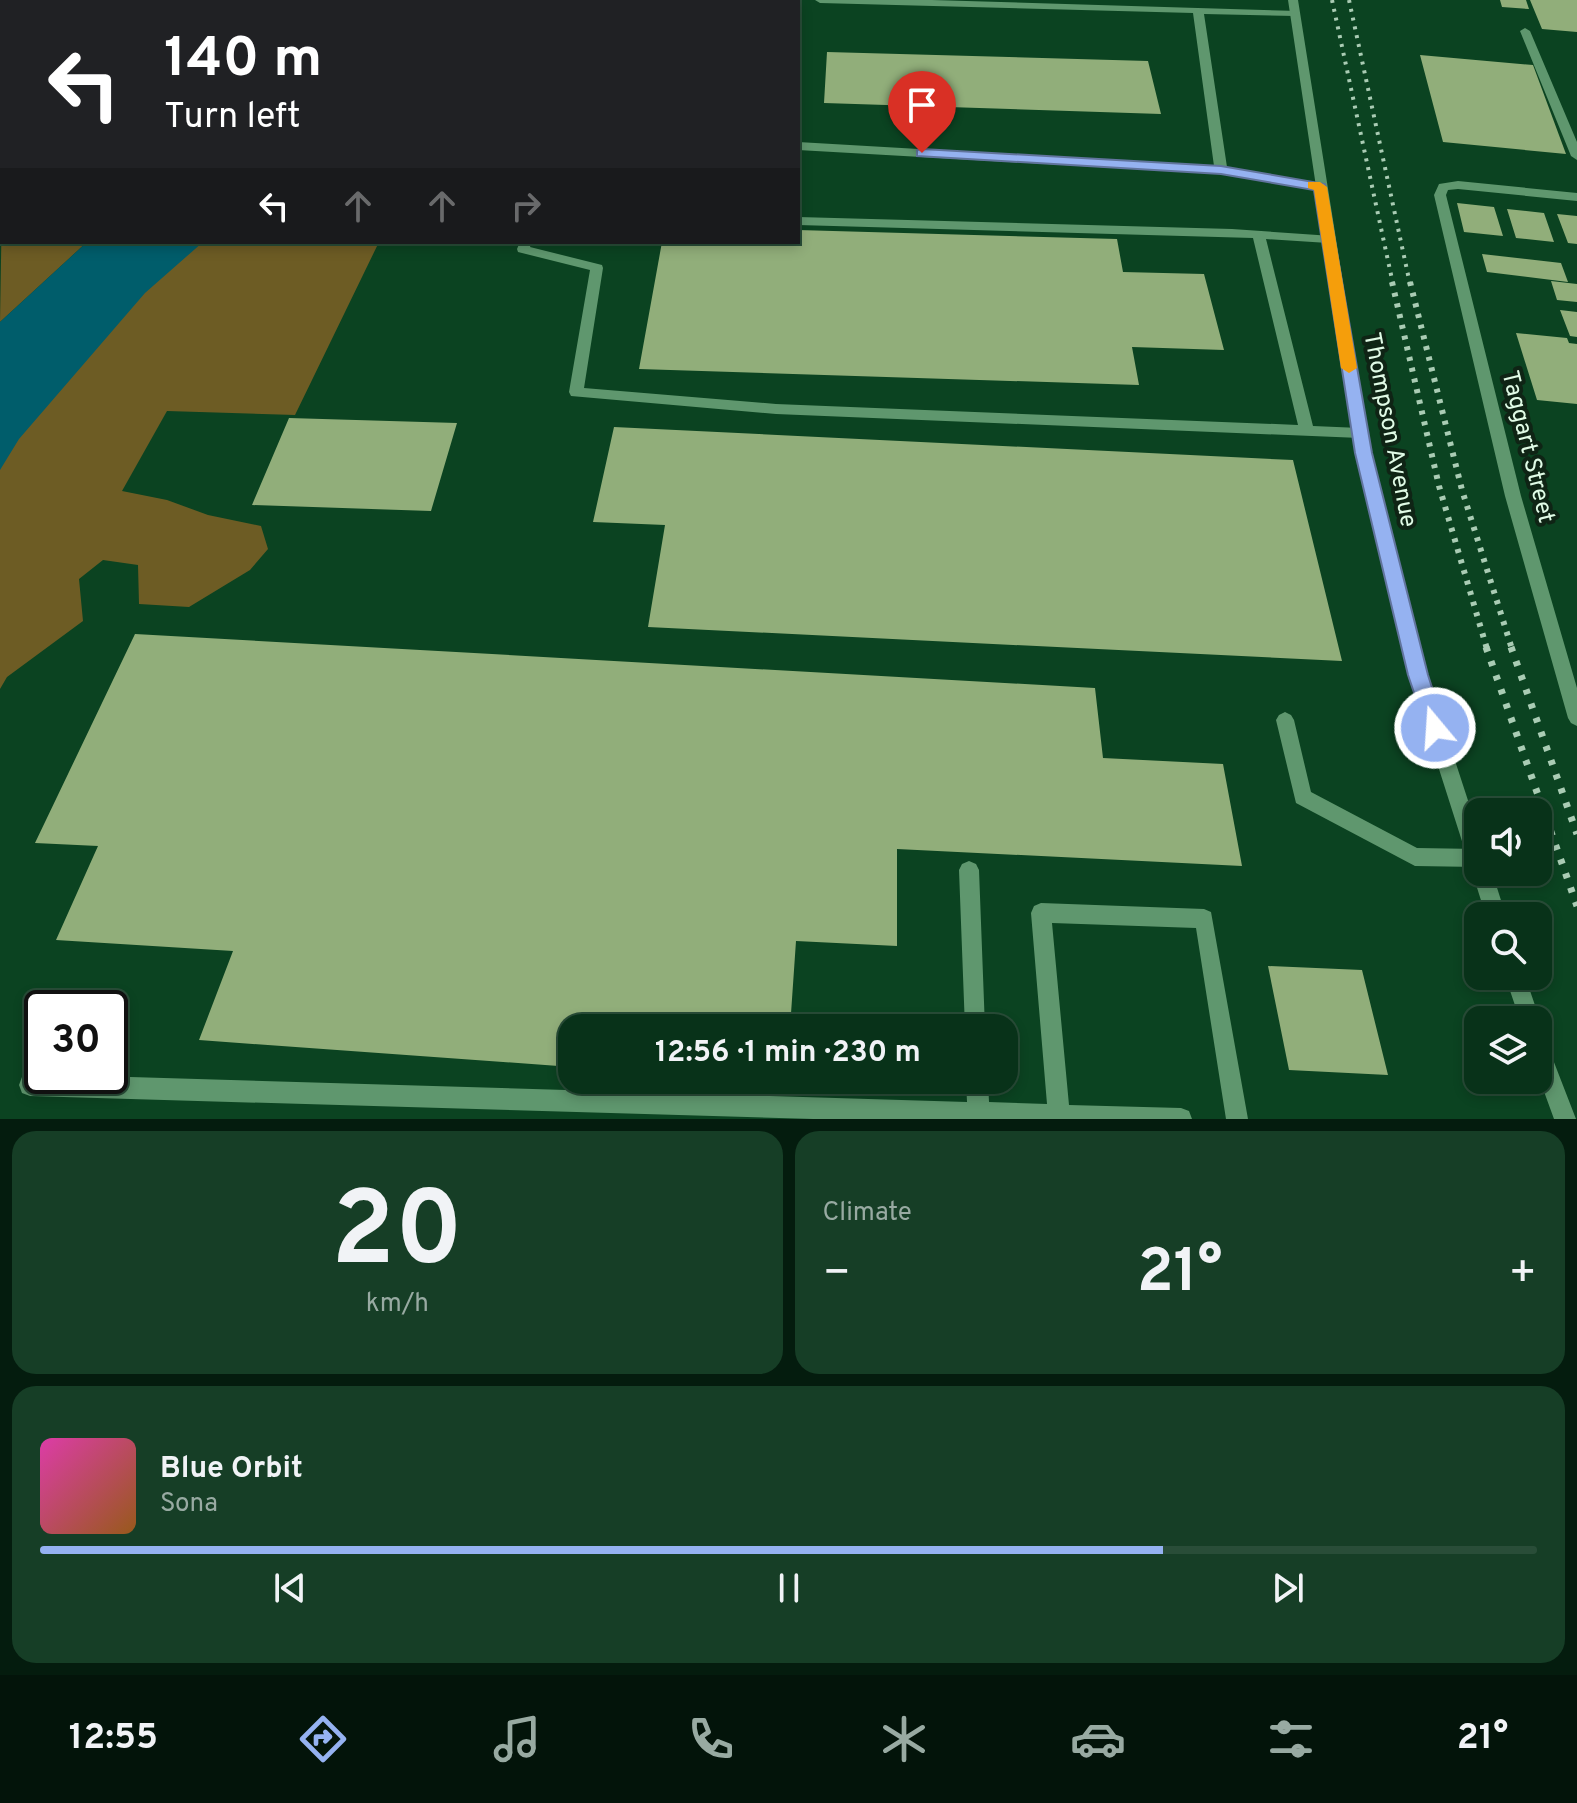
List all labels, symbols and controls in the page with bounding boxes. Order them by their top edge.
text: 140 m [164,26,322,96]
icon: left [32,32,136,136]
pin [888,71,956,153]
icon: arrive [900,83,944,127]
text: Turn left [164,95,301,141]
icon: left [252,184,296,228]
icon: ahead [336,184,380,228]
icon: ahead [420,184,464,228]
icon: right [504,184,548,228]
street label: Thompson Avenue [1355,330,1423,530]
street label: Taggart Street [1494,368,1560,526]
position arrow [1393,686,1477,770]
map controls [1464,798,1552,1094]
button: sound [1464,798,1552,886]
button: search [1464,902,1552,990]
speed limit sign: 30 [24,990,128,1094]
button: layers [1464,1006,1552,1094]
text: 12:56 · 1 min · 230 m [655,1035,921,1072]
text: 20 [331,1170,463,1302]
text: Climate [823,1197,912,1230]
text: 21° [1137,1237,1223,1313]
text: − [823,1247,851,1303]
text: + [1509,1247,1537,1303]
text: km/h [366,1288,429,1321]
text: Blue Orbit [160,1451,303,1488]
text: Sona [160,1488,218,1521]
icon: previous [268,1566,312,1610]
icon: pause [767,1566,811,1610]
icon: next [1266,1566,1310,1610]
icon: directions [295,1711,351,1767]
icon: music [489,1711,545,1767]
icon: phone [683,1711,739,1767]
icon: climate [876,1711,932,1767]
icon: car [1070,1711,1126,1767]
icon: filters [1263,1711,1319,1767]
text: 12:55 [69,1716,158,1762]
text: 21° [1457,1716,1508,1762]

